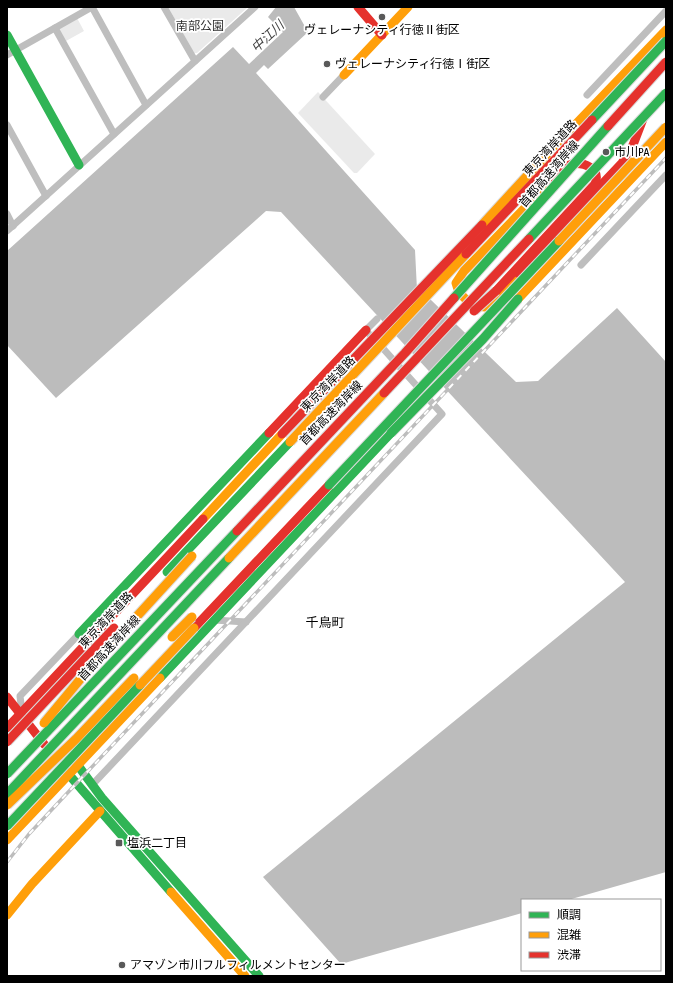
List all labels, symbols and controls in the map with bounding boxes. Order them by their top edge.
marker: ヴェレーナシティ行徳Ⅱ街区 [377,12,387,22]
water label: 中江川 [248,16,288,55]
park label: 南部公園 [176,19,224,33]
place label: ヴェレーナシティ行徳Ⅱ街区 [304,23,460,37]
place label: ヴェレーナシティ行徳Ⅰ街区 [335,57,490,71]
marker: ヴェレーナシティ行徳Ⅰ街区 [322,59,332,69]
street label: 東京湾岸道路 [520,117,580,179]
street label: 首都高速湾岸線 [516,138,582,210]
place label: 市川PA [614,145,649,159]
marker: 市川PA [601,147,611,157]
street label: 東京湾岸道路 [298,353,358,415]
street label: 首都高速湾岸線 [297,378,365,448]
street label: 東京湾岸道路 [76,589,136,651]
street label: 首都高速湾岸線 [75,613,143,683]
district label: 千鳥町 [305,615,345,630]
place label: 塩浜二丁目 [127,836,187,850]
marker: 塩浜二丁目 [114,838,124,848]
legend [521,899,661,971]
text: 順調 [557,908,581,922]
text: 混雑 [557,928,581,942]
text: 渋滞 [557,948,581,962]
place label: アマゾン市川フルフィルメントセンター [130,958,346,972]
marker: アマゾン市川フルフィルメントセンター [117,960,127,970]

